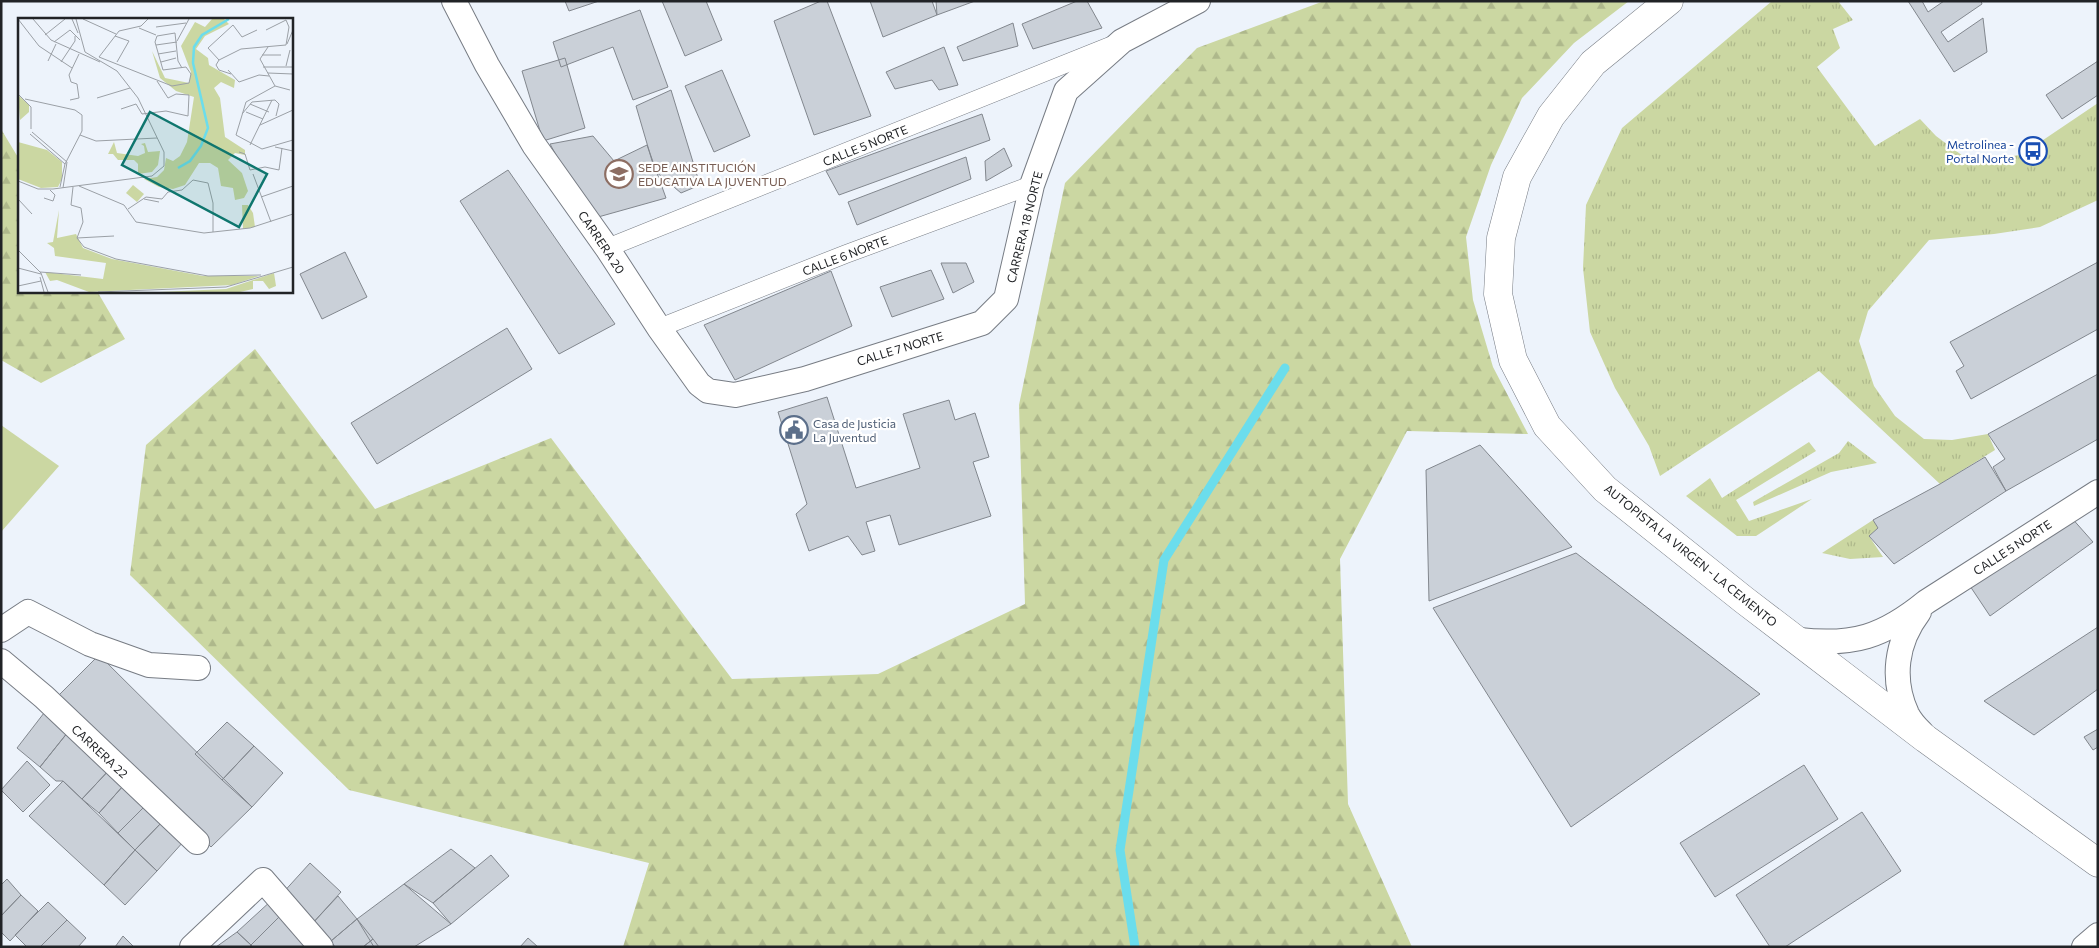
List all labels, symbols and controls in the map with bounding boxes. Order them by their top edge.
inset map [18,18,292,292]
street label: CALLE 5 NORTE [821,122,909,168]
bus stop icon: Metrolinea - Portal Norte [2018,136,2048,166]
place label: Metrolinea - Portal Norte [1946,137,2014,165]
school or university icon: SEDE AINSTITUCIÓN EDUCATIVA LA JUVENTUD [604,159,634,189]
place label: SEDE AINSTITUCIÓN EDUCATIVA LA JUVENTUD [638,160,787,189]
street label: CARRERA 18 NORTE [1003,170,1045,284]
street label: CARRERA 20 [576,208,628,276]
street label: CALLE 6 NORTE [800,232,890,278]
street label: CALLE 7 NORTE [855,328,945,368]
public building icon: Casa de Justicia La Juventud [779,415,809,445]
place label: Casa de Justicia La Juventud [813,416,896,445]
street label: AUTOPISTA LA VIRGEN - LA CEMENTO [1602,481,1780,629]
street label: CALLE 5 NORTE [1970,517,2054,577]
street label: CARRERA 22 [69,721,131,781]

